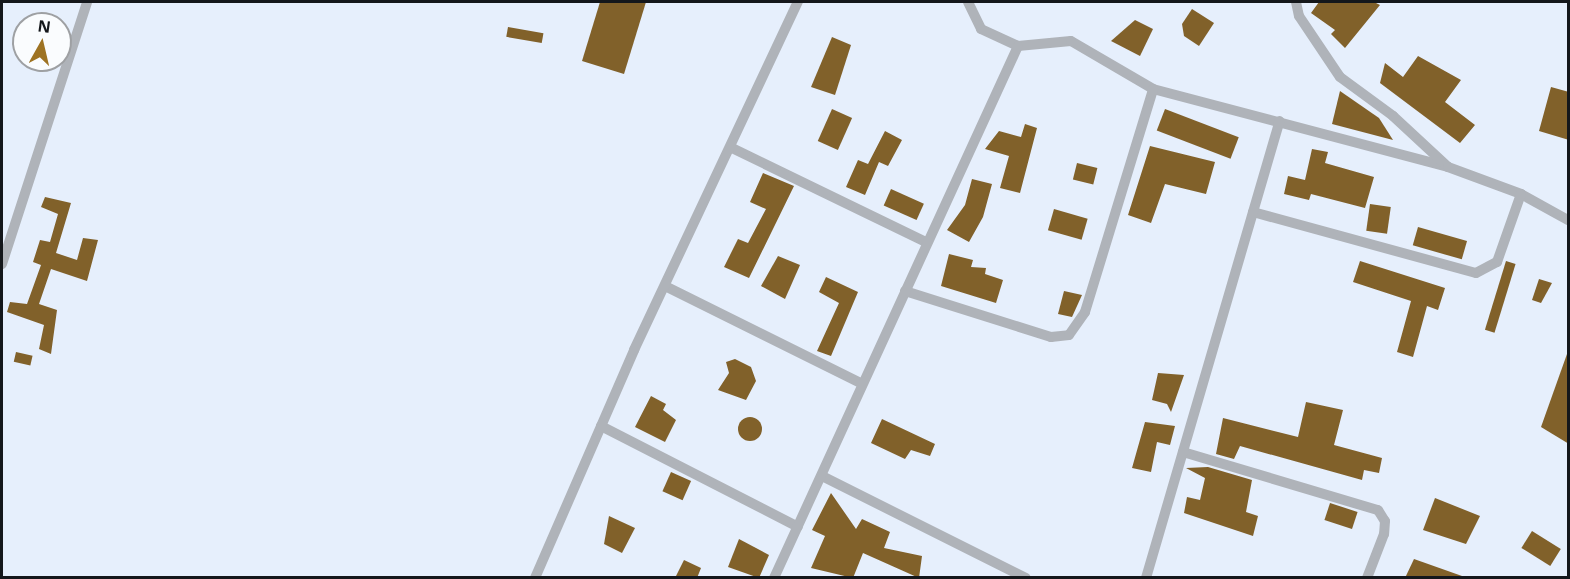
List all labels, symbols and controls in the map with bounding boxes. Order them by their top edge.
north arrow [12,12,72,72]
text: N [36,14,52,38]

